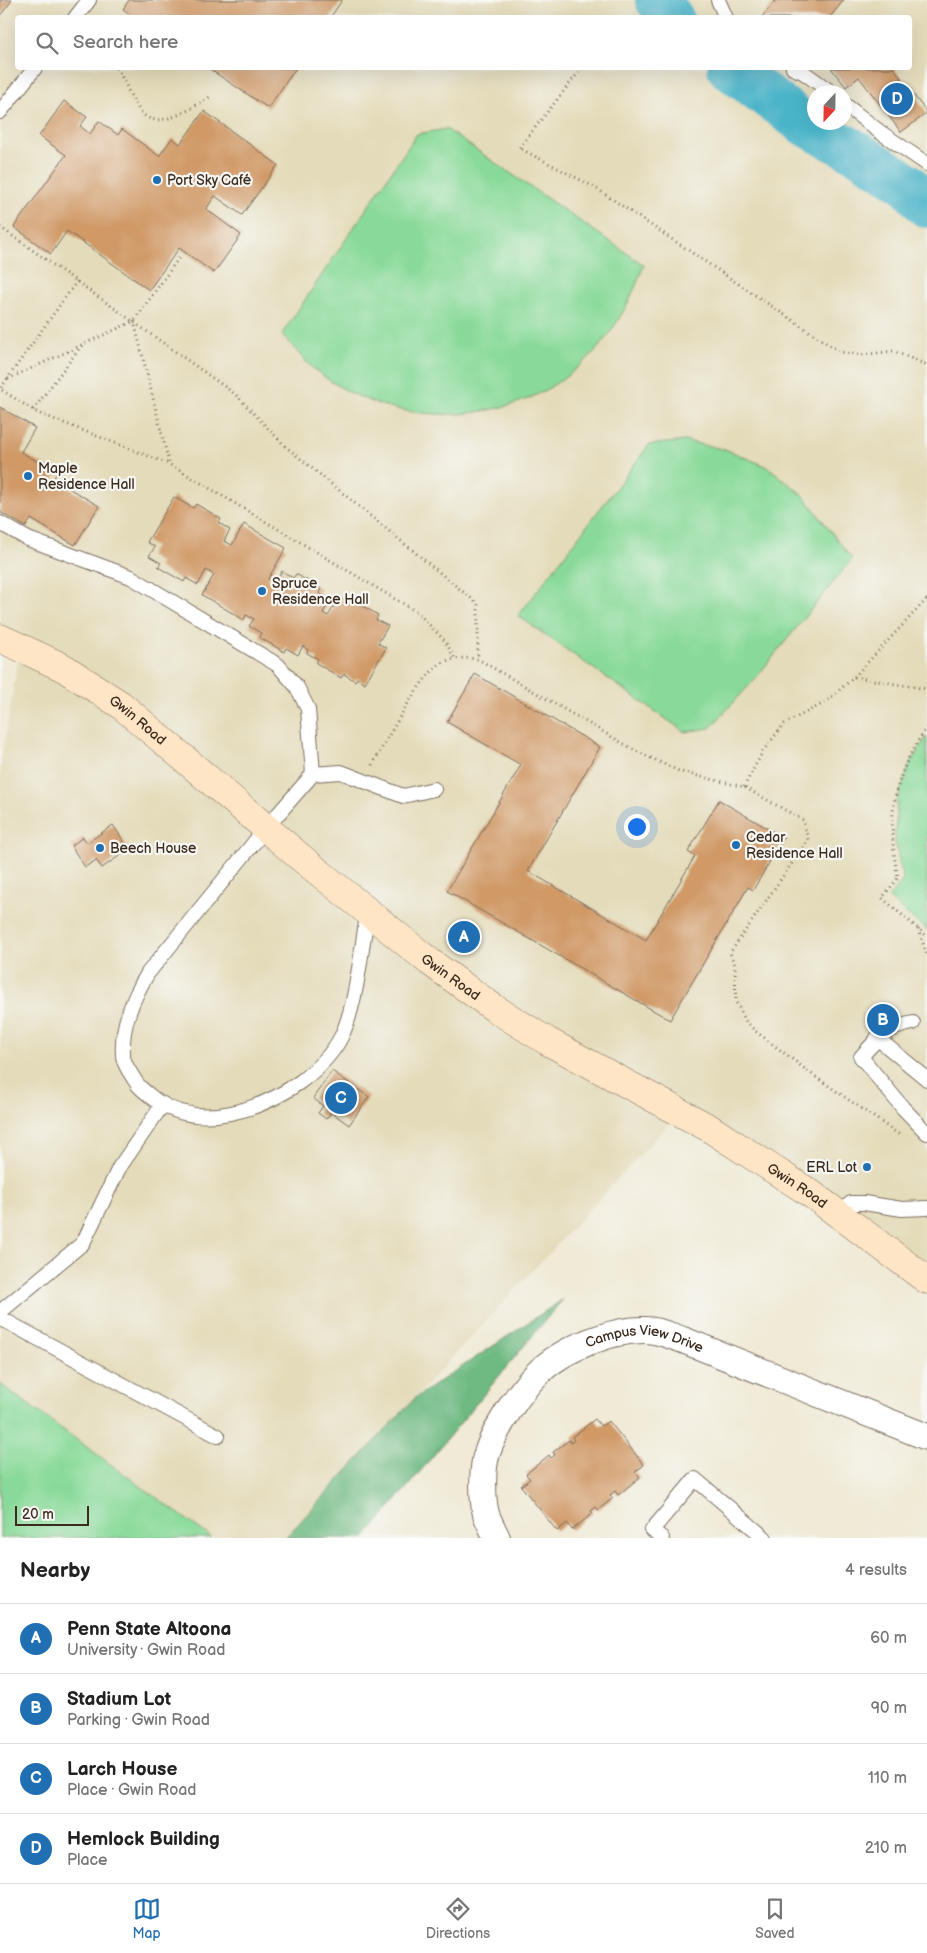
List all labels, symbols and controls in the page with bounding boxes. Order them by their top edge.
search box [15,15,912,70]
icon: search [33,29,61,57]
text: Search here [73,31,178,54]
pin: D [881,80,913,118]
north arrow [807,85,852,130]
place label: Port Sky Café [167,172,252,189]
marker: Port Sky Café [151,174,163,186]
place label: Maple Residence Hall [38,460,135,493]
marker: Maple Residence Hall [22,470,34,482]
place label: Spruce Residence Hall [272,575,369,608]
marker: Spruce Residence Hall [256,585,268,597]
street label: Gwin Road [106,692,169,749]
your location [624,814,650,840]
place label: Cedar Residence Hall [746,829,843,862]
marker: Cedar Residence Hall [730,839,742,851]
place label: Beech House [110,840,196,857]
marker: Beech House [94,842,106,854]
pin: A [448,918,480,956]
street label: Gwin Road [417,950,483,1004]
pin: B [867,1001,899,1039]
pin: C [325,1079,357,1117]
place label: ERL Lot [806,1159,858,1176]
street label: Gwin Road [764,1160,830,1212]
marker: ERL Lot [861,1161,873,1173]
street label: Campus View Drive [583,1322,706,1356]
scale bar [15,1503,89,1526]
text: 20 m [22,1506,54,1523]
text: Nearby [20,1558,90,1583]
text: 4 results [845,1561,907,1580]
text: Penn State Altoona [67,1618,232,1641]
text: A [31,1629,41,1648]
text: 60 m [870,1629,907,1648]
text: University · Gwin Road [67,1641,225,1660]
text: Stadium Lot [67,1688,171,1711]
text: B [30,1699,42,1718]
text: 90 m [871,1699,907,1718]
text: Parking · Gwin Road [67,1711,210,1730]
text: Larch House [67,1758,177,1781]
text: C [30,1769,42,1788]
text: 110 m [868,1769,907,1788]
text: Place · Gwin Road [67,1781,197,1800]
text: Hemlock Building [67,1828,220,1851]
text: D [30,1839,42,1858]
text: 210 m [865,1839,907,1858]
text: Place [67,1851,108,1870]
tab: Map [133,1895,161,1942]
tab: Directions [426,1895,490,1942]
tab: Saved [755,1895,794,1942]

